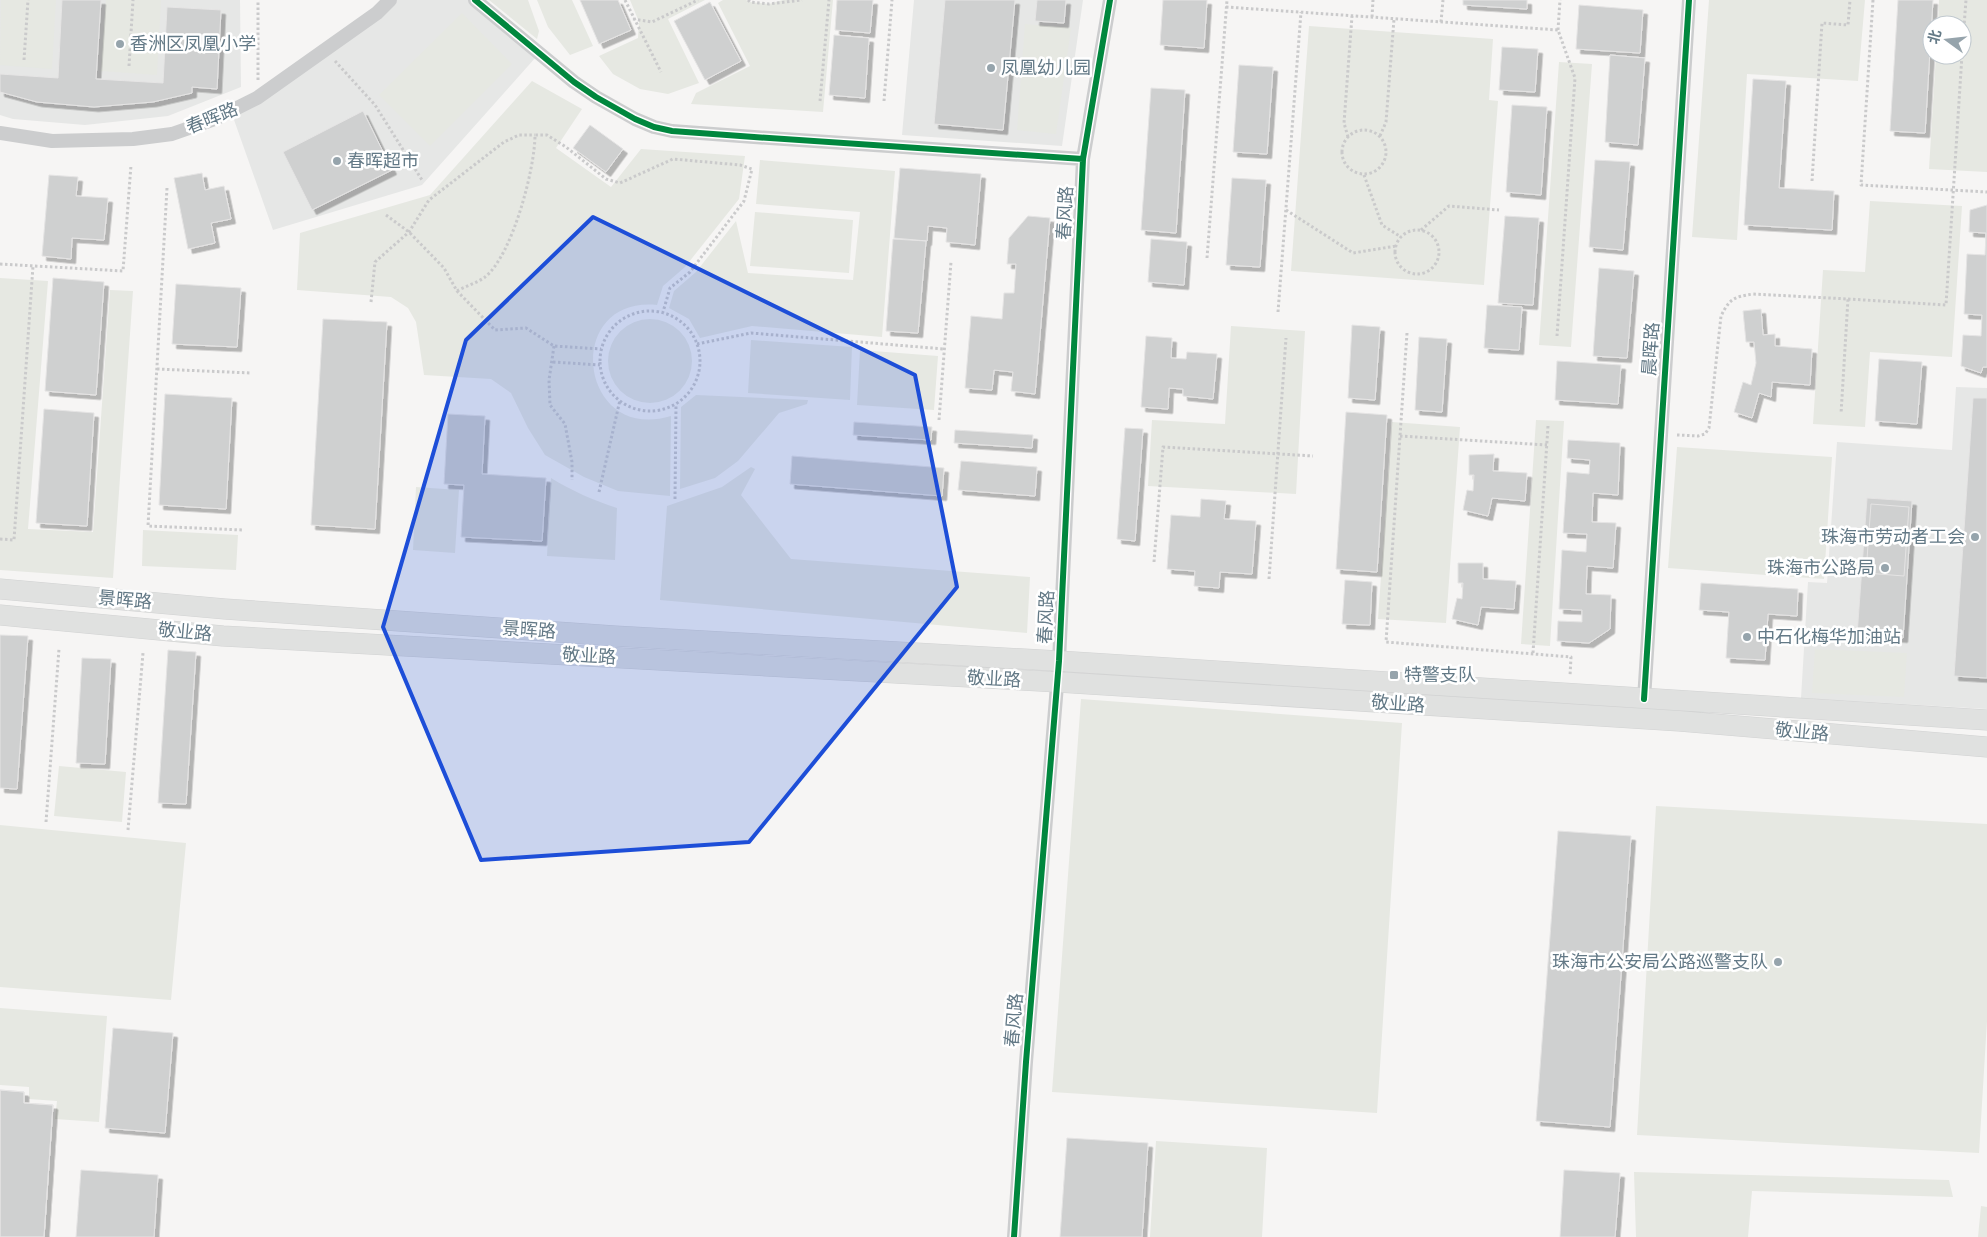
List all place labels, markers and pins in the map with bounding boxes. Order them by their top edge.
place label: 香洲区凤凰小学 [130,33,256,55]
marker: 香洲区凤凰小学 [114,38,126,50]
place label: 凤凰幼儿园 [1001,57,1091,79]
marker: 凤凰幼儿园 [985,62,997,74]
place label: 春晖超市 [347,150,419,172]
marker: 春晖超市 [331,155,343,167]
place label: 珠海市劳动者工会 [1821,526,1965,548]
marker: 珠海市劳动者工会 [1969,531,1981,543]
place label: 珠海市公路局 [1767,557,1875,579]
marker: 珠海市公路局 [1879,562,1891,574]
place label: 中石化梅华加油站 [1757,626,1901,648]
marker: 中石化梅华加油站 [1741,631,1753,643]
place label: 特警支队 [1404,664,1476,686]
marker: 特警支队 [1388,669,1400,681]
place label: 珠海市公安局公路巡警支队 [1552,951,1768,973]
marker: 珠海市公安局公路巡警支队 [1772,956,1784,968]

